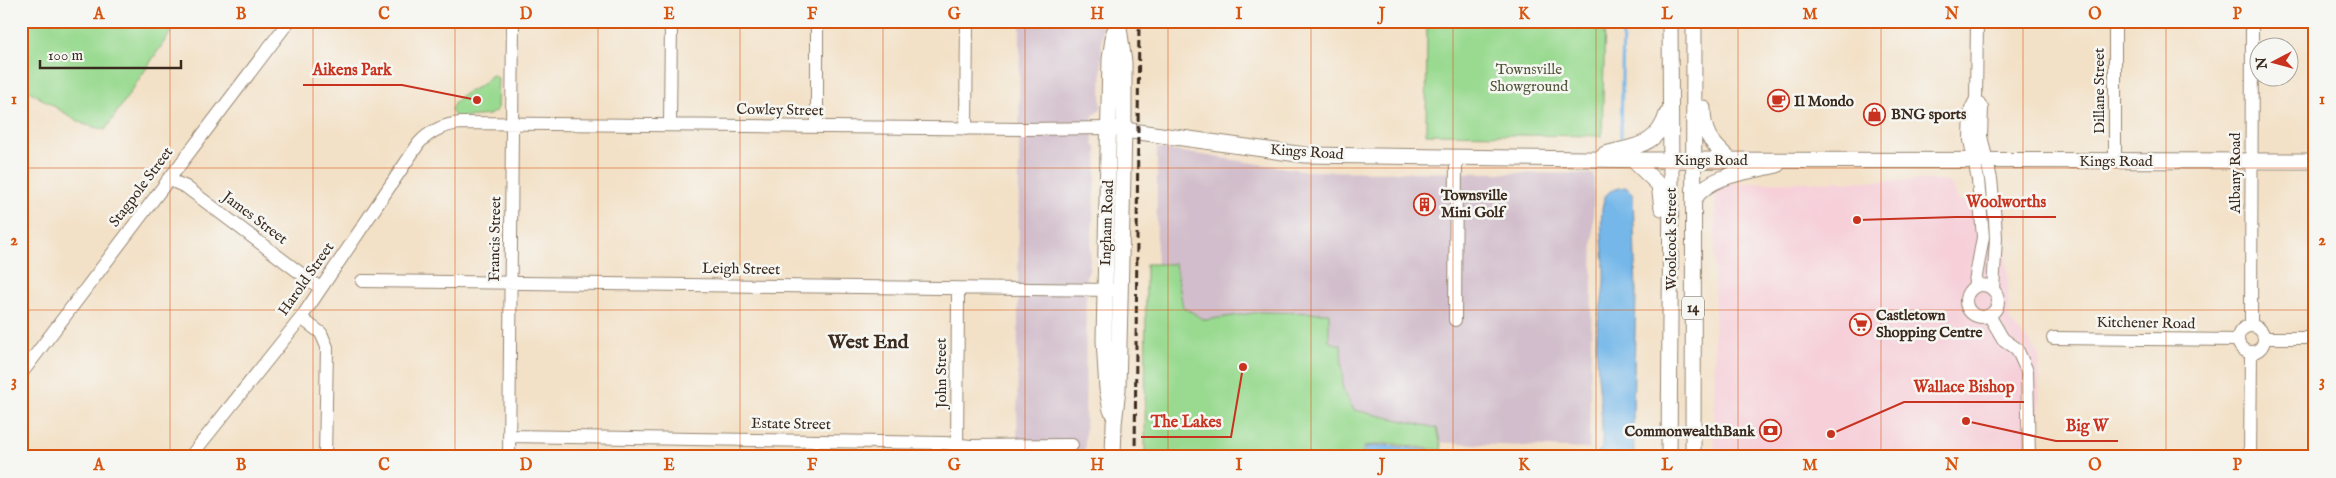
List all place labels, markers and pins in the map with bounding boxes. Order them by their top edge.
callout: Aikens Park [303,54,402,85]
cafe icon: Il Mondo [1766,89,1790,113]
place label: Il Mondo [1794,92,1854,111]
shop icon: BNG sports [1863,102,1887,126]
place label: BNG sports [1891,105,1967,124]
place label: Townsville Mini Golf [1440,186,1507,222]
callout: Woolworths [1956,186,2056,217]
building icon: Townsville Mini Golf [1413,192,1437,216]
place label: Castletown Shopping Centre [1876,306,1983,342]
supermarket icon: Castletown Shopping Centre [1848,312,1872,336]
callout: Wallace Bishop [1904,371,2024,402]
callout: The Lakes [1141,406,1231,437]
callout: Big W [2056,410,2118,441]
bank icon: CommonwealthBank [1759,419,1783,443]
place label: CommonwealthBank [1624,422,1756,441]

